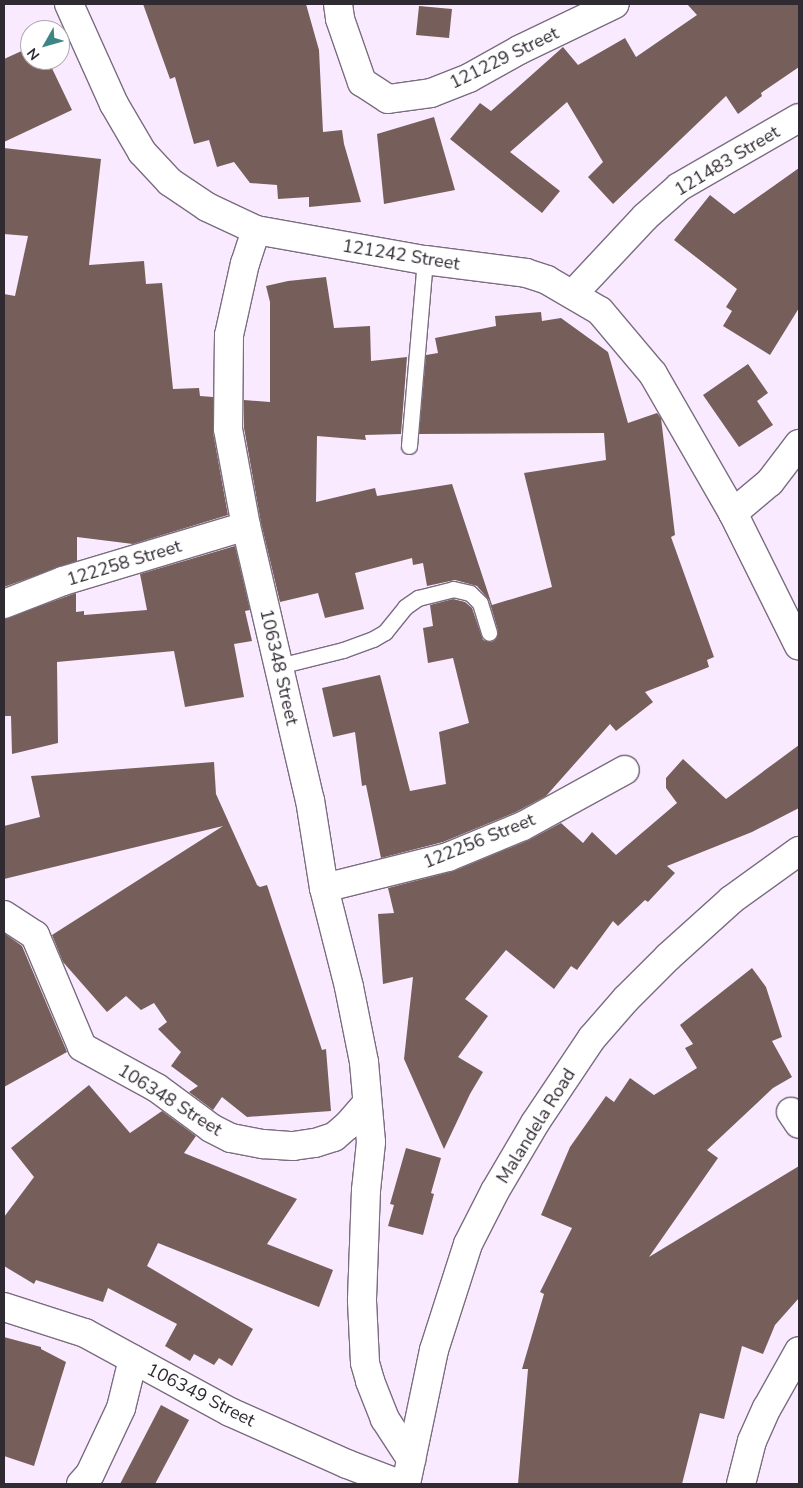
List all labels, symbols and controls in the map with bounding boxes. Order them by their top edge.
north arrow [20,20,70,70]
street label: 121229 Street [446,22,562,94]
text: N [23,44,44,64]
street label: 121483 Street [671,121,783,201]
street label: 121242 Street [341,235,461,275]
street label: 122258 Street [64,535,184,591]
street label: 106348 Street [255,607,303,727]
street label: 122256 Street [420,809,538,873]
street label: 106348 Street [114,1059,226,1141]
street label: Malandela Road [492,1065,580,1187]
street label: 106349 Street [143,1358,259,1432]

